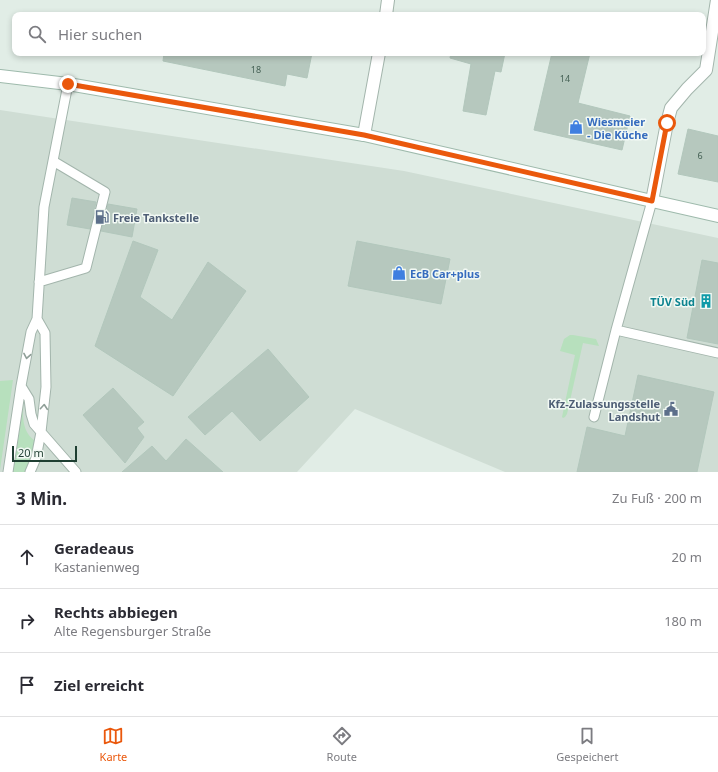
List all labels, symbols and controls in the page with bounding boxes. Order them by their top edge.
search box [12,12,706,56]
icon: search [26,23,48,45]
text: Hier suchen [58,24,142,44]
house number: 18 [251,63,261,76]
house number: 14 [560,72,570,85]
route end [59,75,77,93]
place label: Wiesmeier - Die Küche [587,114,648,142]
route start [658,114,676,132]
shop icon: Wiesmeier - Die Küche [568,119,584,135]
house number: 6 [697,149,703,162]
fuel station icon: Freie Tankstelle [94,209,110,225]
place label: Freie Tankstelle [113,210,199,225]
shop icon: EcB Car+plus [391,265,407,281]
place label: EcB Car+plus [410,266,480,281]
building icon: TÜV Süd [698,293,714,309]
place label: TÜV Süd [650,294,695,309]
one-way arrow [23,353,31,360]
place label: Kfz-Zulassungsstelle Landshut [548,396,660,424]
public building icon: Kfz-Zulassungsstelle Landshut [663,401,679,417]
one-way arrow [39,404,48,410]
scale bar [12,444,77,463]
text: 20 m [18,445,44,460]
text: 3 Min. [16,487,67,510]
text: Zu Fuß · 200 m [612,489,702,507]
text: Geradeaus [54,538,134,558]
icon: ahead [16,546,38,568]
text: 20 m [672,548,702,566]
text: Kastanienweg [54,558,140,576]
text: Rechts abbiegen [54,602,178,622]
icon: right [16,610,38,632]
text: 180 m [664,612,702,630]
text: Alte Regensburger Straße [54,622,211,640]
icon: arrive [16,674,38,696]
text: Ziel erreicht [54,675,144,695]
tab: Karte [100,725,127,764]
tab: Route [327,725,357,764]
tab: Gespeichert [556,725,618,764]

